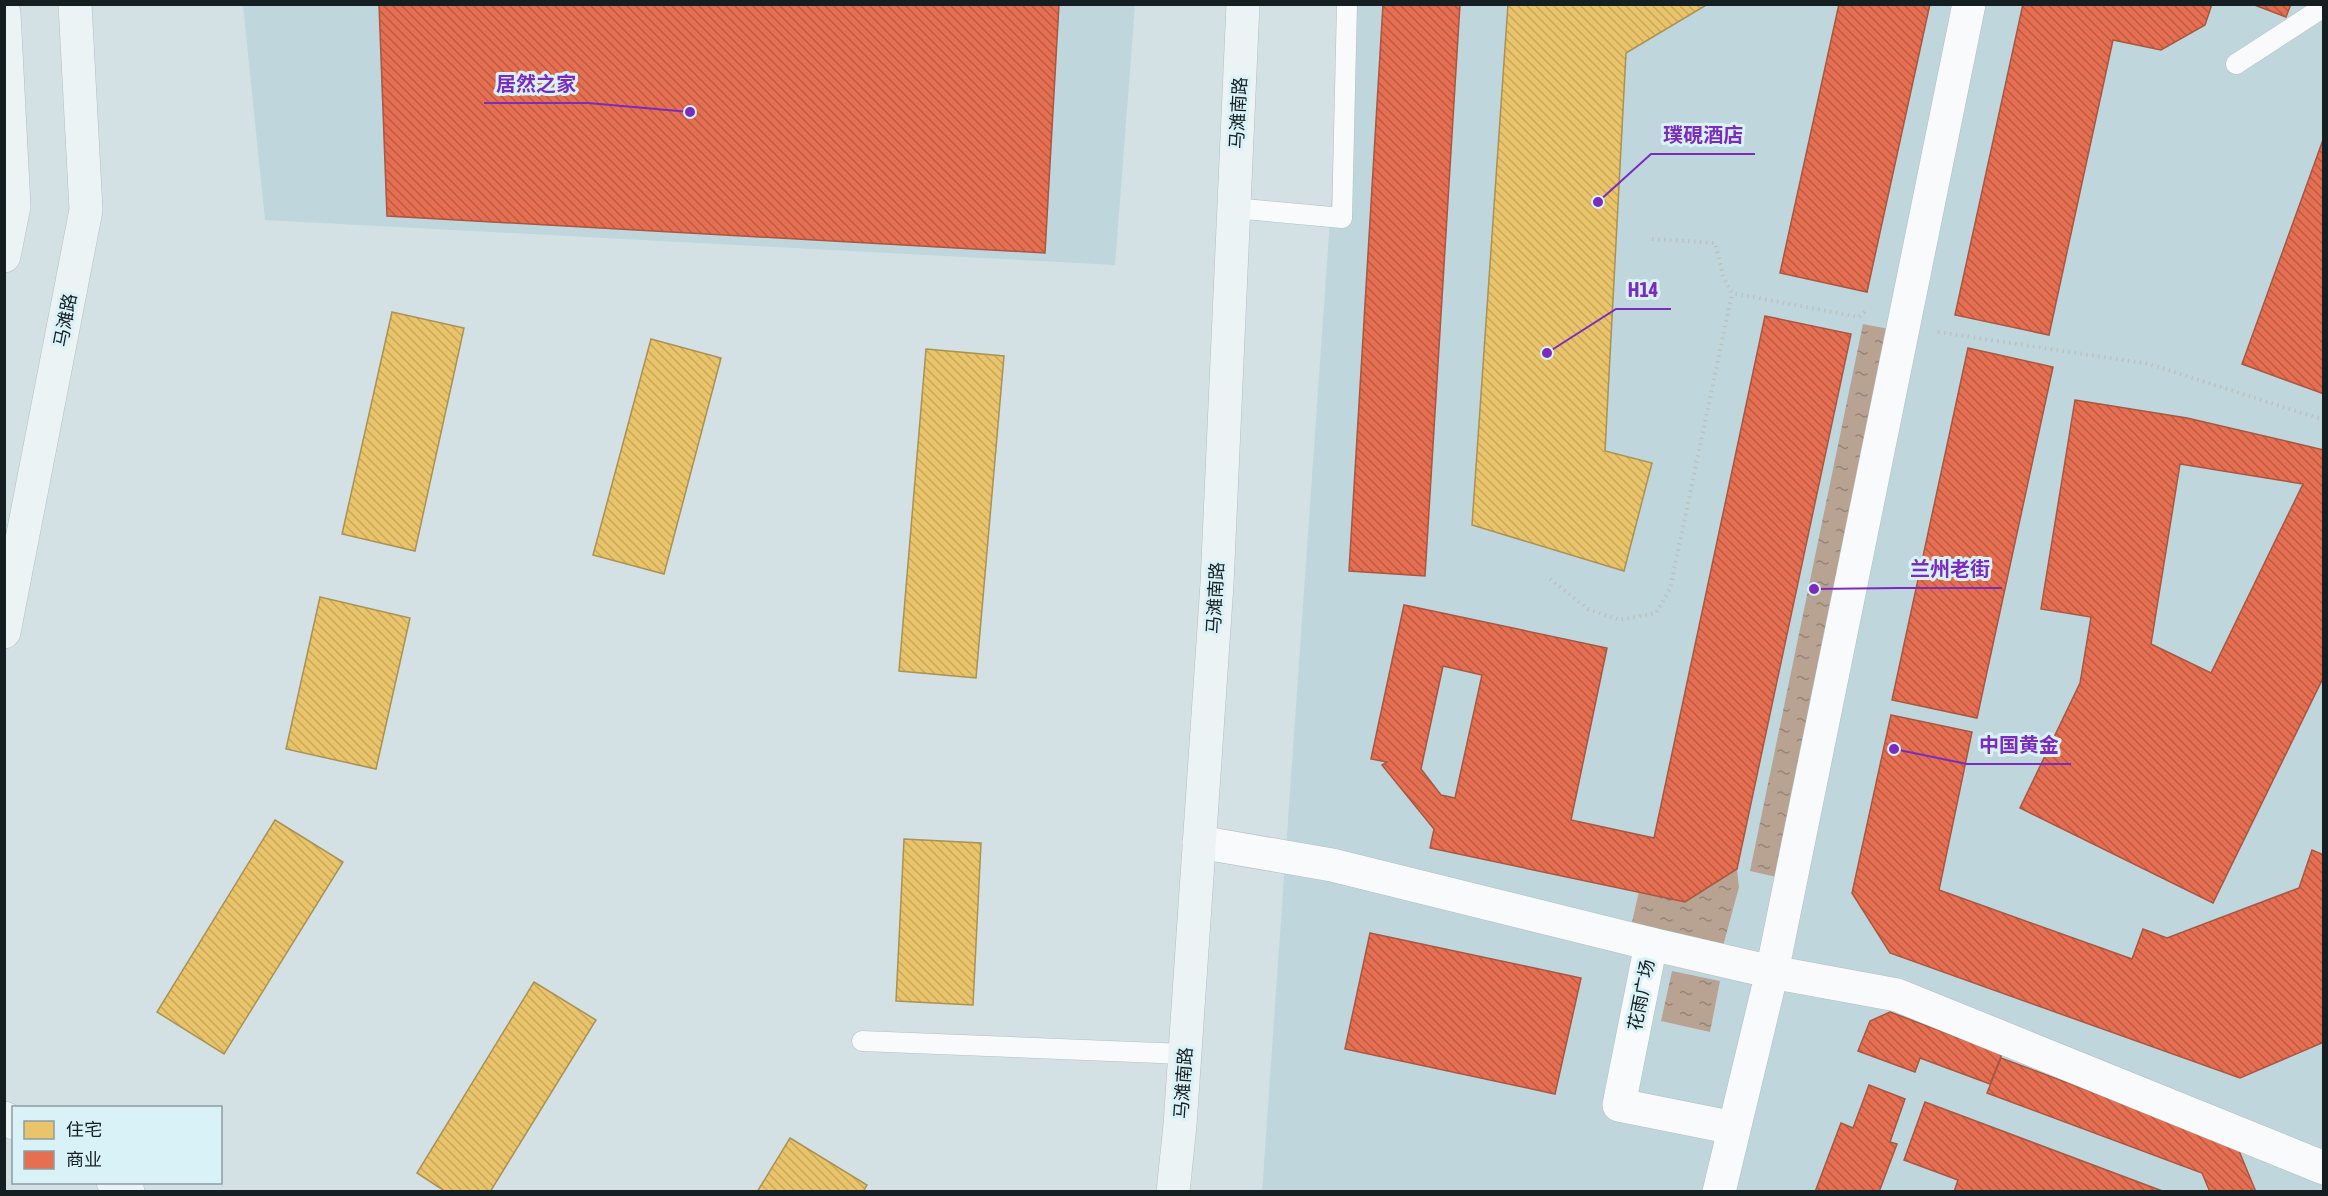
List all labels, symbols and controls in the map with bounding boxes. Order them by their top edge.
callout: 居然之家 [484,65,588,103]
text: 居然之家 [496,72,576,95]
street label: 马滩南路 [1226,76,1250,150]
callout: 璞硯酒店 [1651,116,1755,154]
text: 璞硯酒店 [1663,123,1743,146]
callout: H14 [1616,271,1671,309]
text: H14 [1628,278,1658,301]
street label: 马滩路 [50,291,80,349]
callout: 兰州老街 [1898,550,2002,588]
text: 兰州老街 [1910,557,1990,580]
street label: 马滩南路 [1203,561,1227,635]
callout: 中国黄金 [1967,726,2071,764]
text: 中国黄金 [1979,733,2059,756]
street label: 花雨广场 [1624,958,1658,1032]
street label: 马滩南路 [1170,1046,1196,1120]
legend [12,1106,222,1184]
text: 住宅 [66,1119,102,1140]
text: 商业 [66,1149,102,1170]

